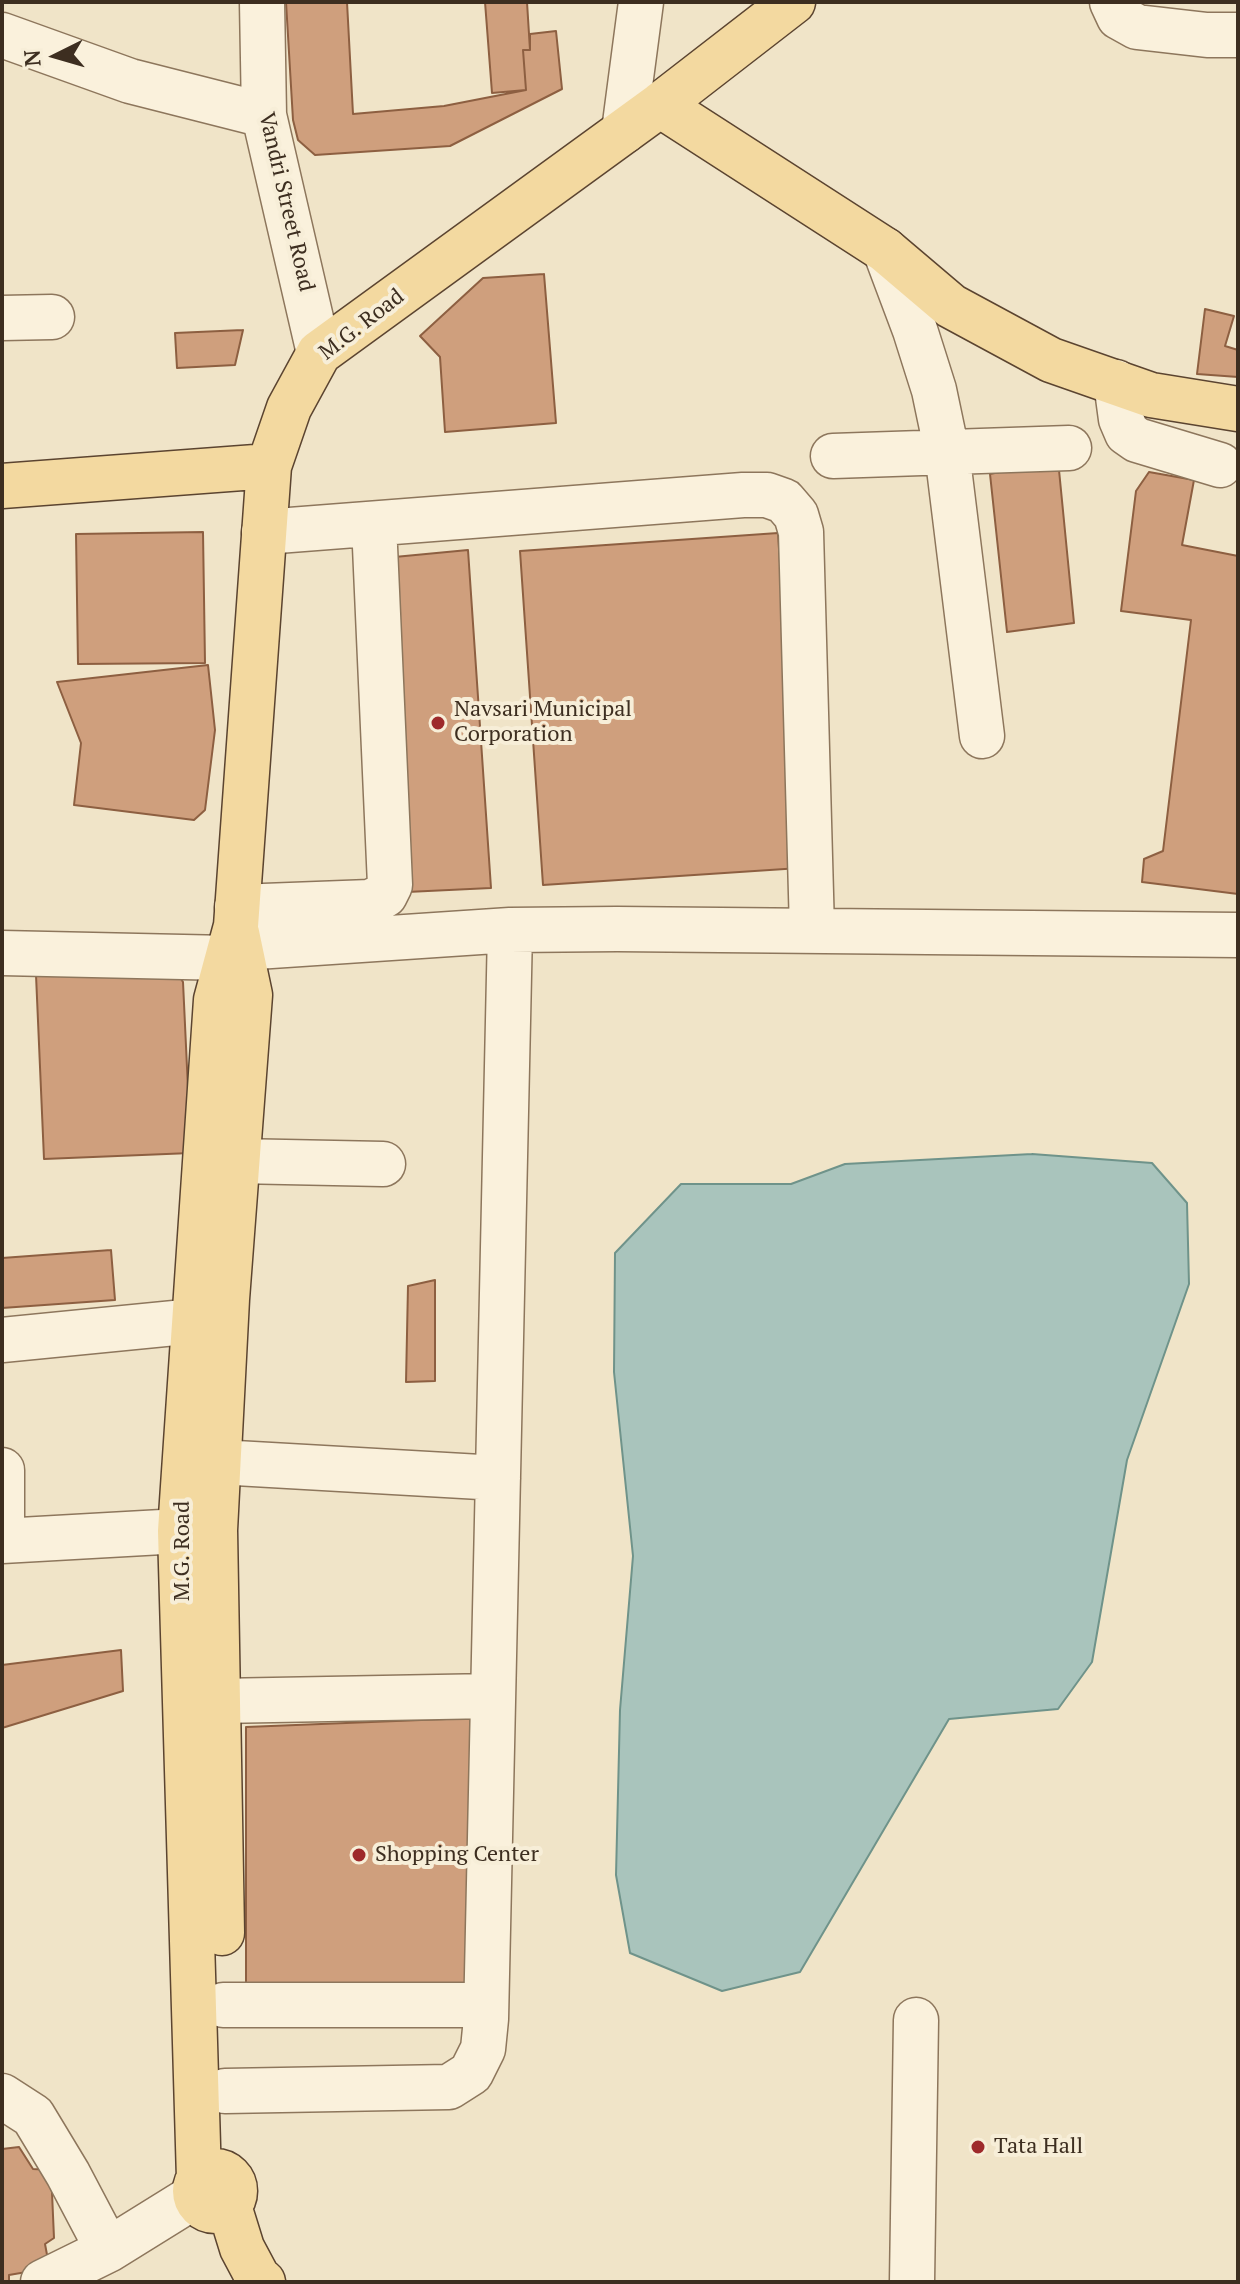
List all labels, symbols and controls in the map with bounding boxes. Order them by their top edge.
north arrow [16,16,96,96]
text: N [16,49,47,68]
street label: Vandri Street Road [253,110,319,294]
street label: M.G. Road [314,284,410,366]
place label: Navsari Municipal Corporation [454,697,632,748]
marker: Navsari Municipal Corporation [429,714,447,732]
street label: M.G. Road [170,1501,196,1601]
place label: Shopping Center [375,1842,539,1868]
marker: Shopping Center [350,1846,368,1864]
place label: Tata Hall [994,2134,1083,2160]
marker: Tata Hall [969,2138,987,2156]

